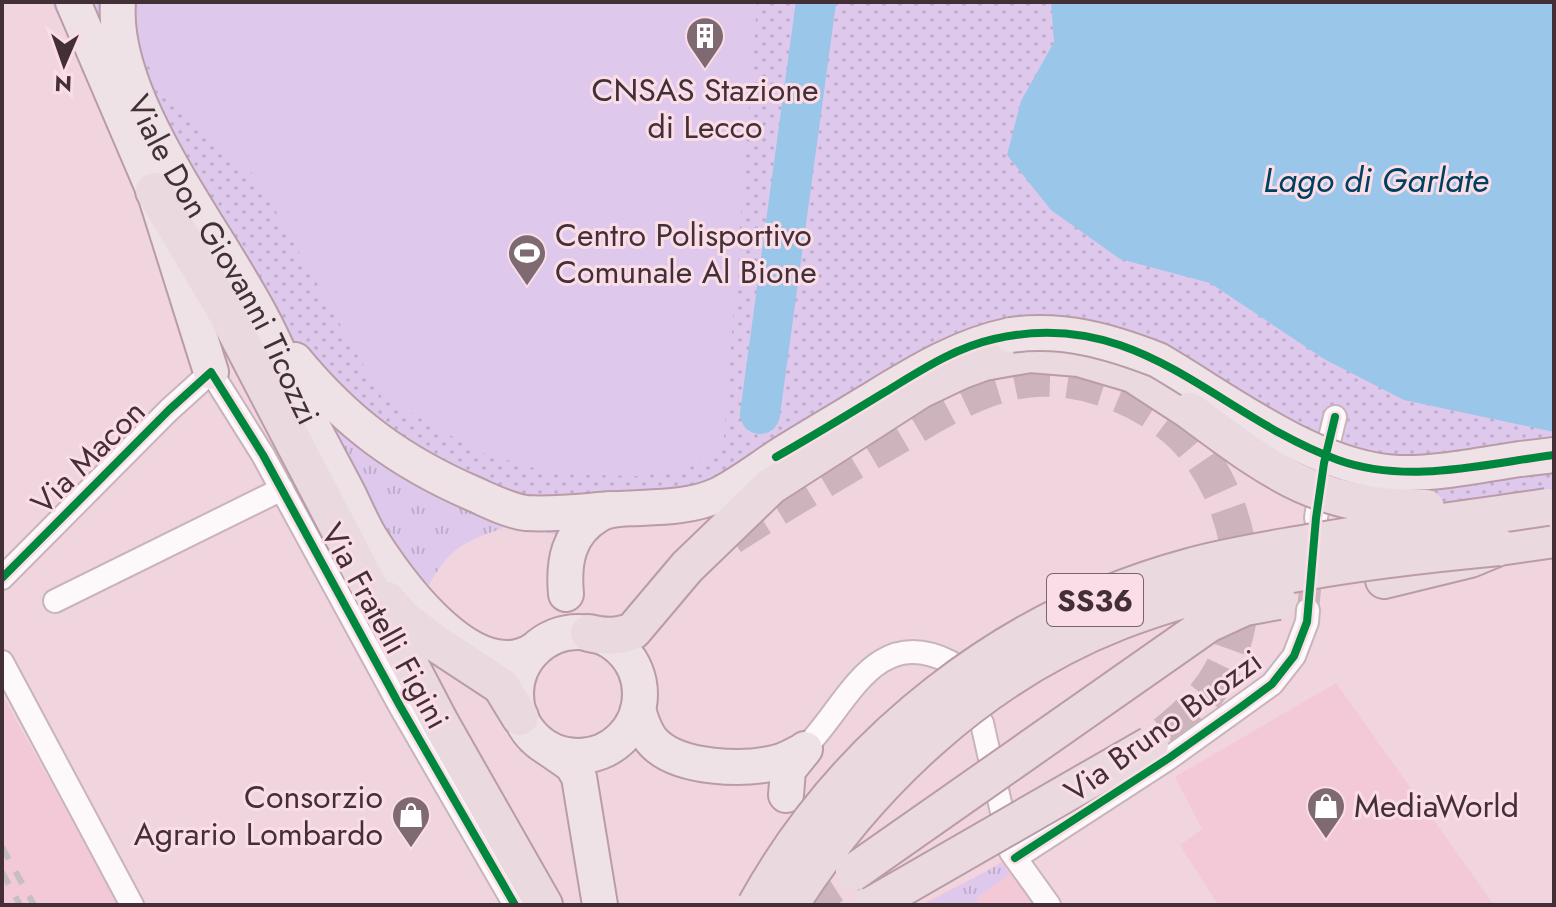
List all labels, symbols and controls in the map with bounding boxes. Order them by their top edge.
building icon: CNSAS Stazione di Lecco [684,15,726,70]
north arrow [24,24,104,104]
place label: CNSAS Stazione di Lecco [592,67,818,150]
text: N [54,68,73,100]
street label: Viale Don Giovanni Ticozzi [116,87,331,432]
water label: Lago di Garlate [1263,156,1489,205]
place label: Centro Polisportivo Comunale Al Bione [555,212,817,295]
sports icon: Centro Polisportivo Comunale Al Bione [506,232,548,287]
street label: Via Macon [20,389,156,525]
street label: Via Fratelli Figini [309,515,461,737]
road number: SS36 [1047,574,1143,626]
street label: Via Bruno Buozzi [1055,639,1271,813]
place label: Consorzio Agrario Lombardo [134,774,383,857]
place label: MediaWorld [1354,783,1519,829]
shop icon: MediaWorld [1305,785,1347,840]
shop icon: Consorzio Agrario Lombardo [390,794,432,849]

